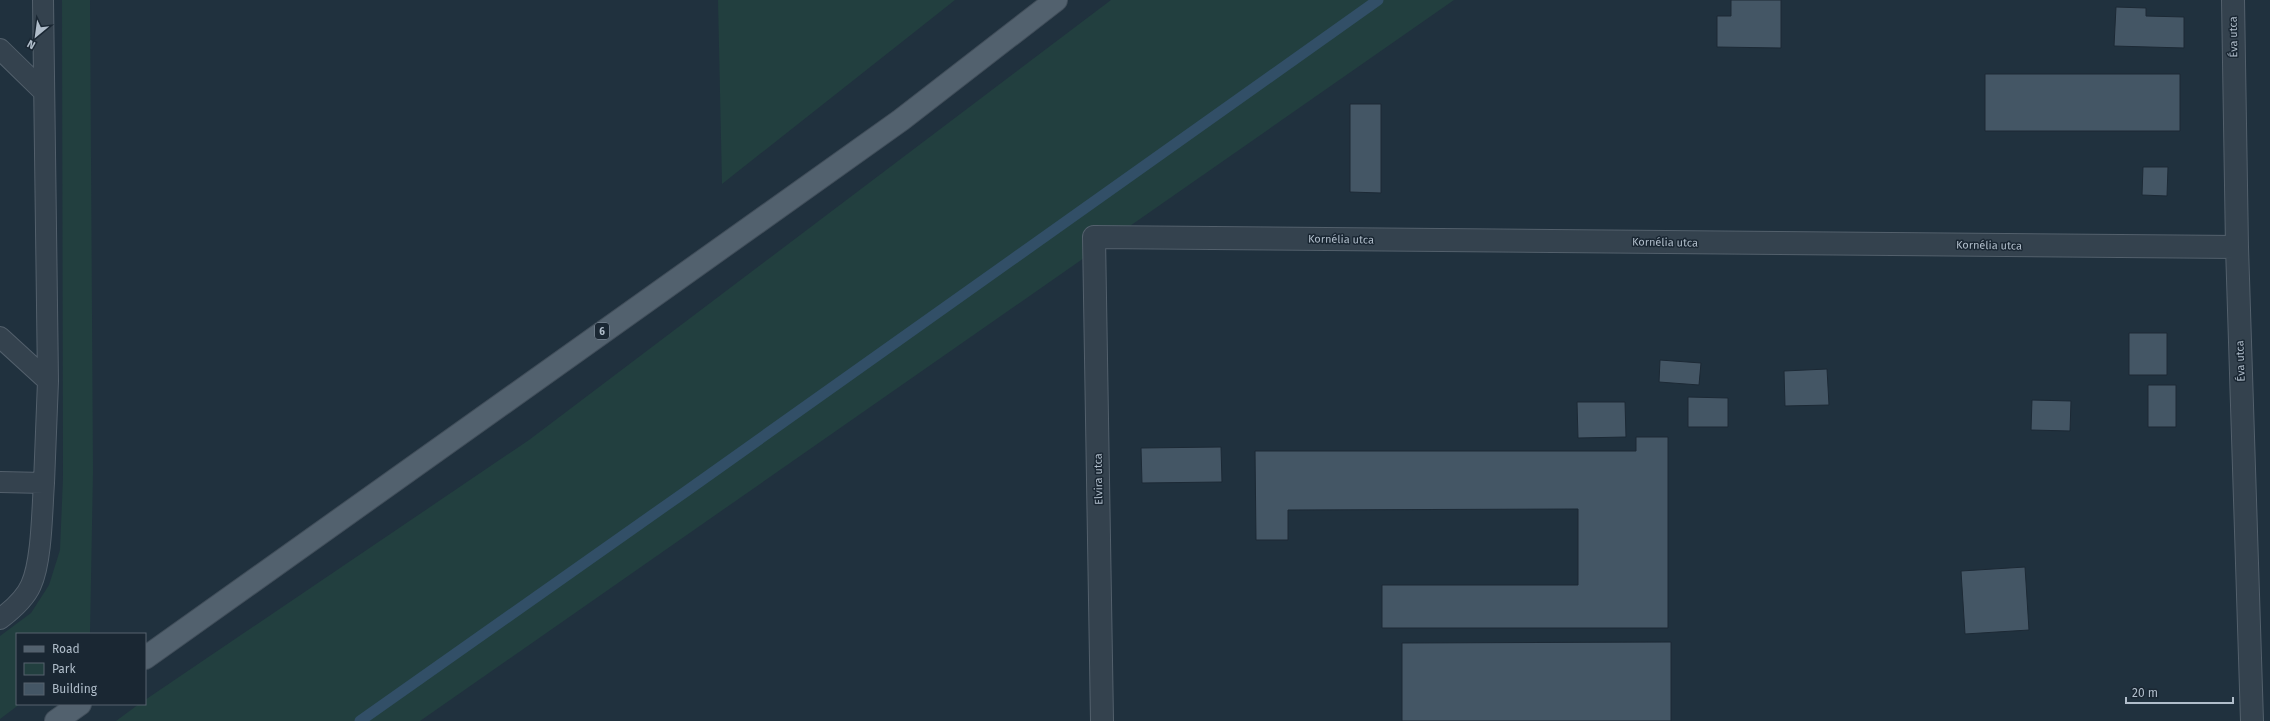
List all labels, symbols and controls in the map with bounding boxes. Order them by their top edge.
north arrow [16,16,56,56]
street label: Éva utca [2226,16,2240,58]
text: N [25,37,38,52]
street label: Kornélia utca [1308,232,1374,247]
street label: Kornélia utca [1632,235,1698,250]
street label: Kornélia utca [1956,238,2022,253]
road number: 6 [595,323,609,339]
street label: Éva utca [2232,340,2248,382]
street label: Elvira utca [1092,453,1105,505]
legend [16,633,146,705]
text: Road [52,642,80,656]
text: Park [52,662,76,676]
scale bar [2126,679,2233,705]
text: Building [52,682,98,696]
text: 20 m [2132,686,2158,700]

